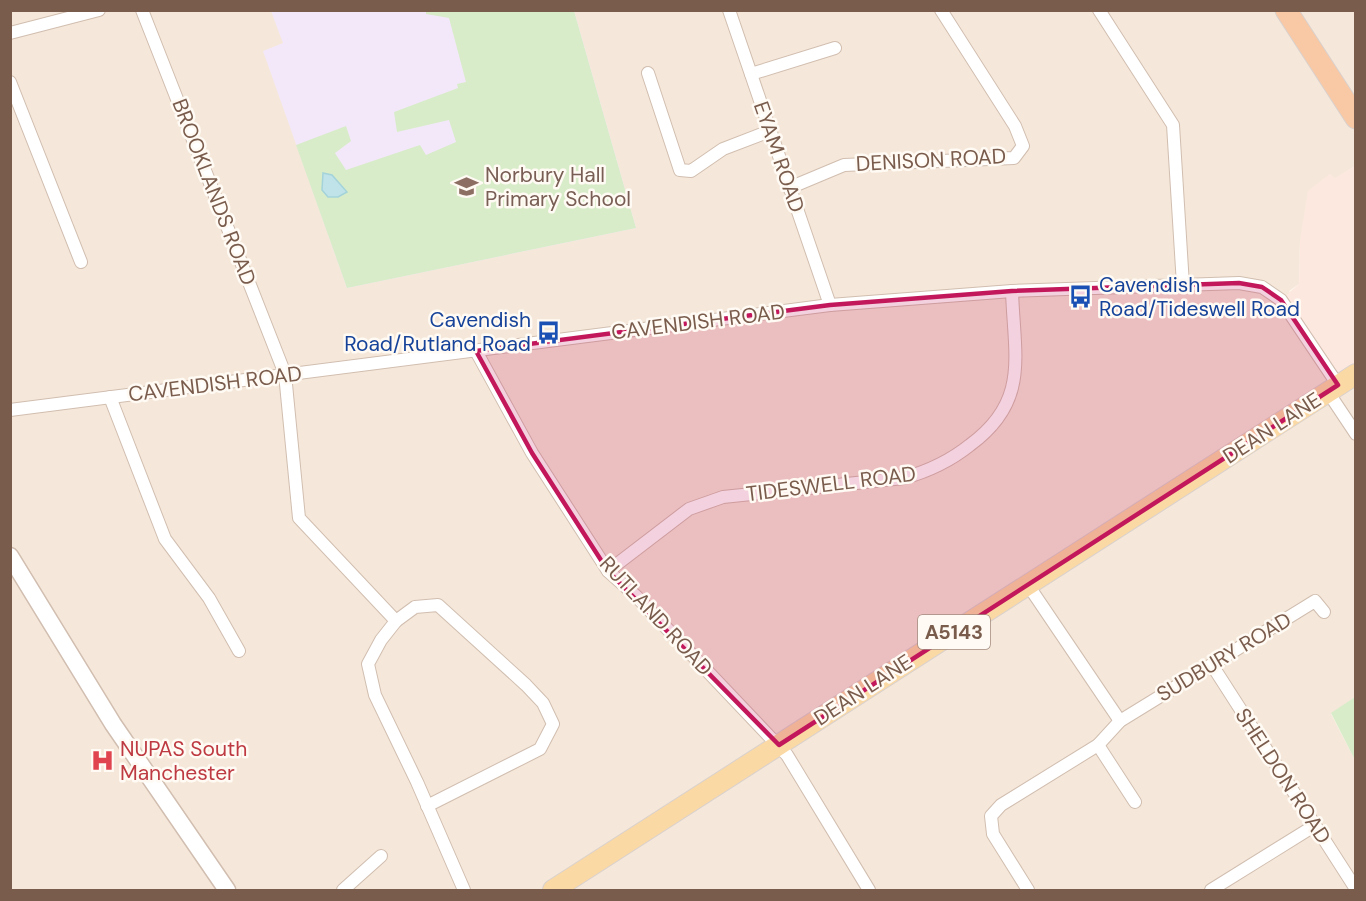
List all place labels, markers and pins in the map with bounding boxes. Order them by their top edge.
place label: Norbury Hall Primary School [485,161,631,213]
school or university icon: Norbury Hall Primary School [454,174,480,200]
place label: Cavendish Road/Tideswell Road [1099,271,1300,323]
bus stop icon: Cavendish Road/Tideswell Road [1068,284,1094,310]
place label: Cavendish Road/Rutland Road [344,306,531,358]
bus stop icon: Cavendish Road/Rutland Road [536,319,562,345]
place label: NUPAS South Manchester [120,735,247,787]
hospital icon: NUPAS South Manchester [89,748,115,774]

